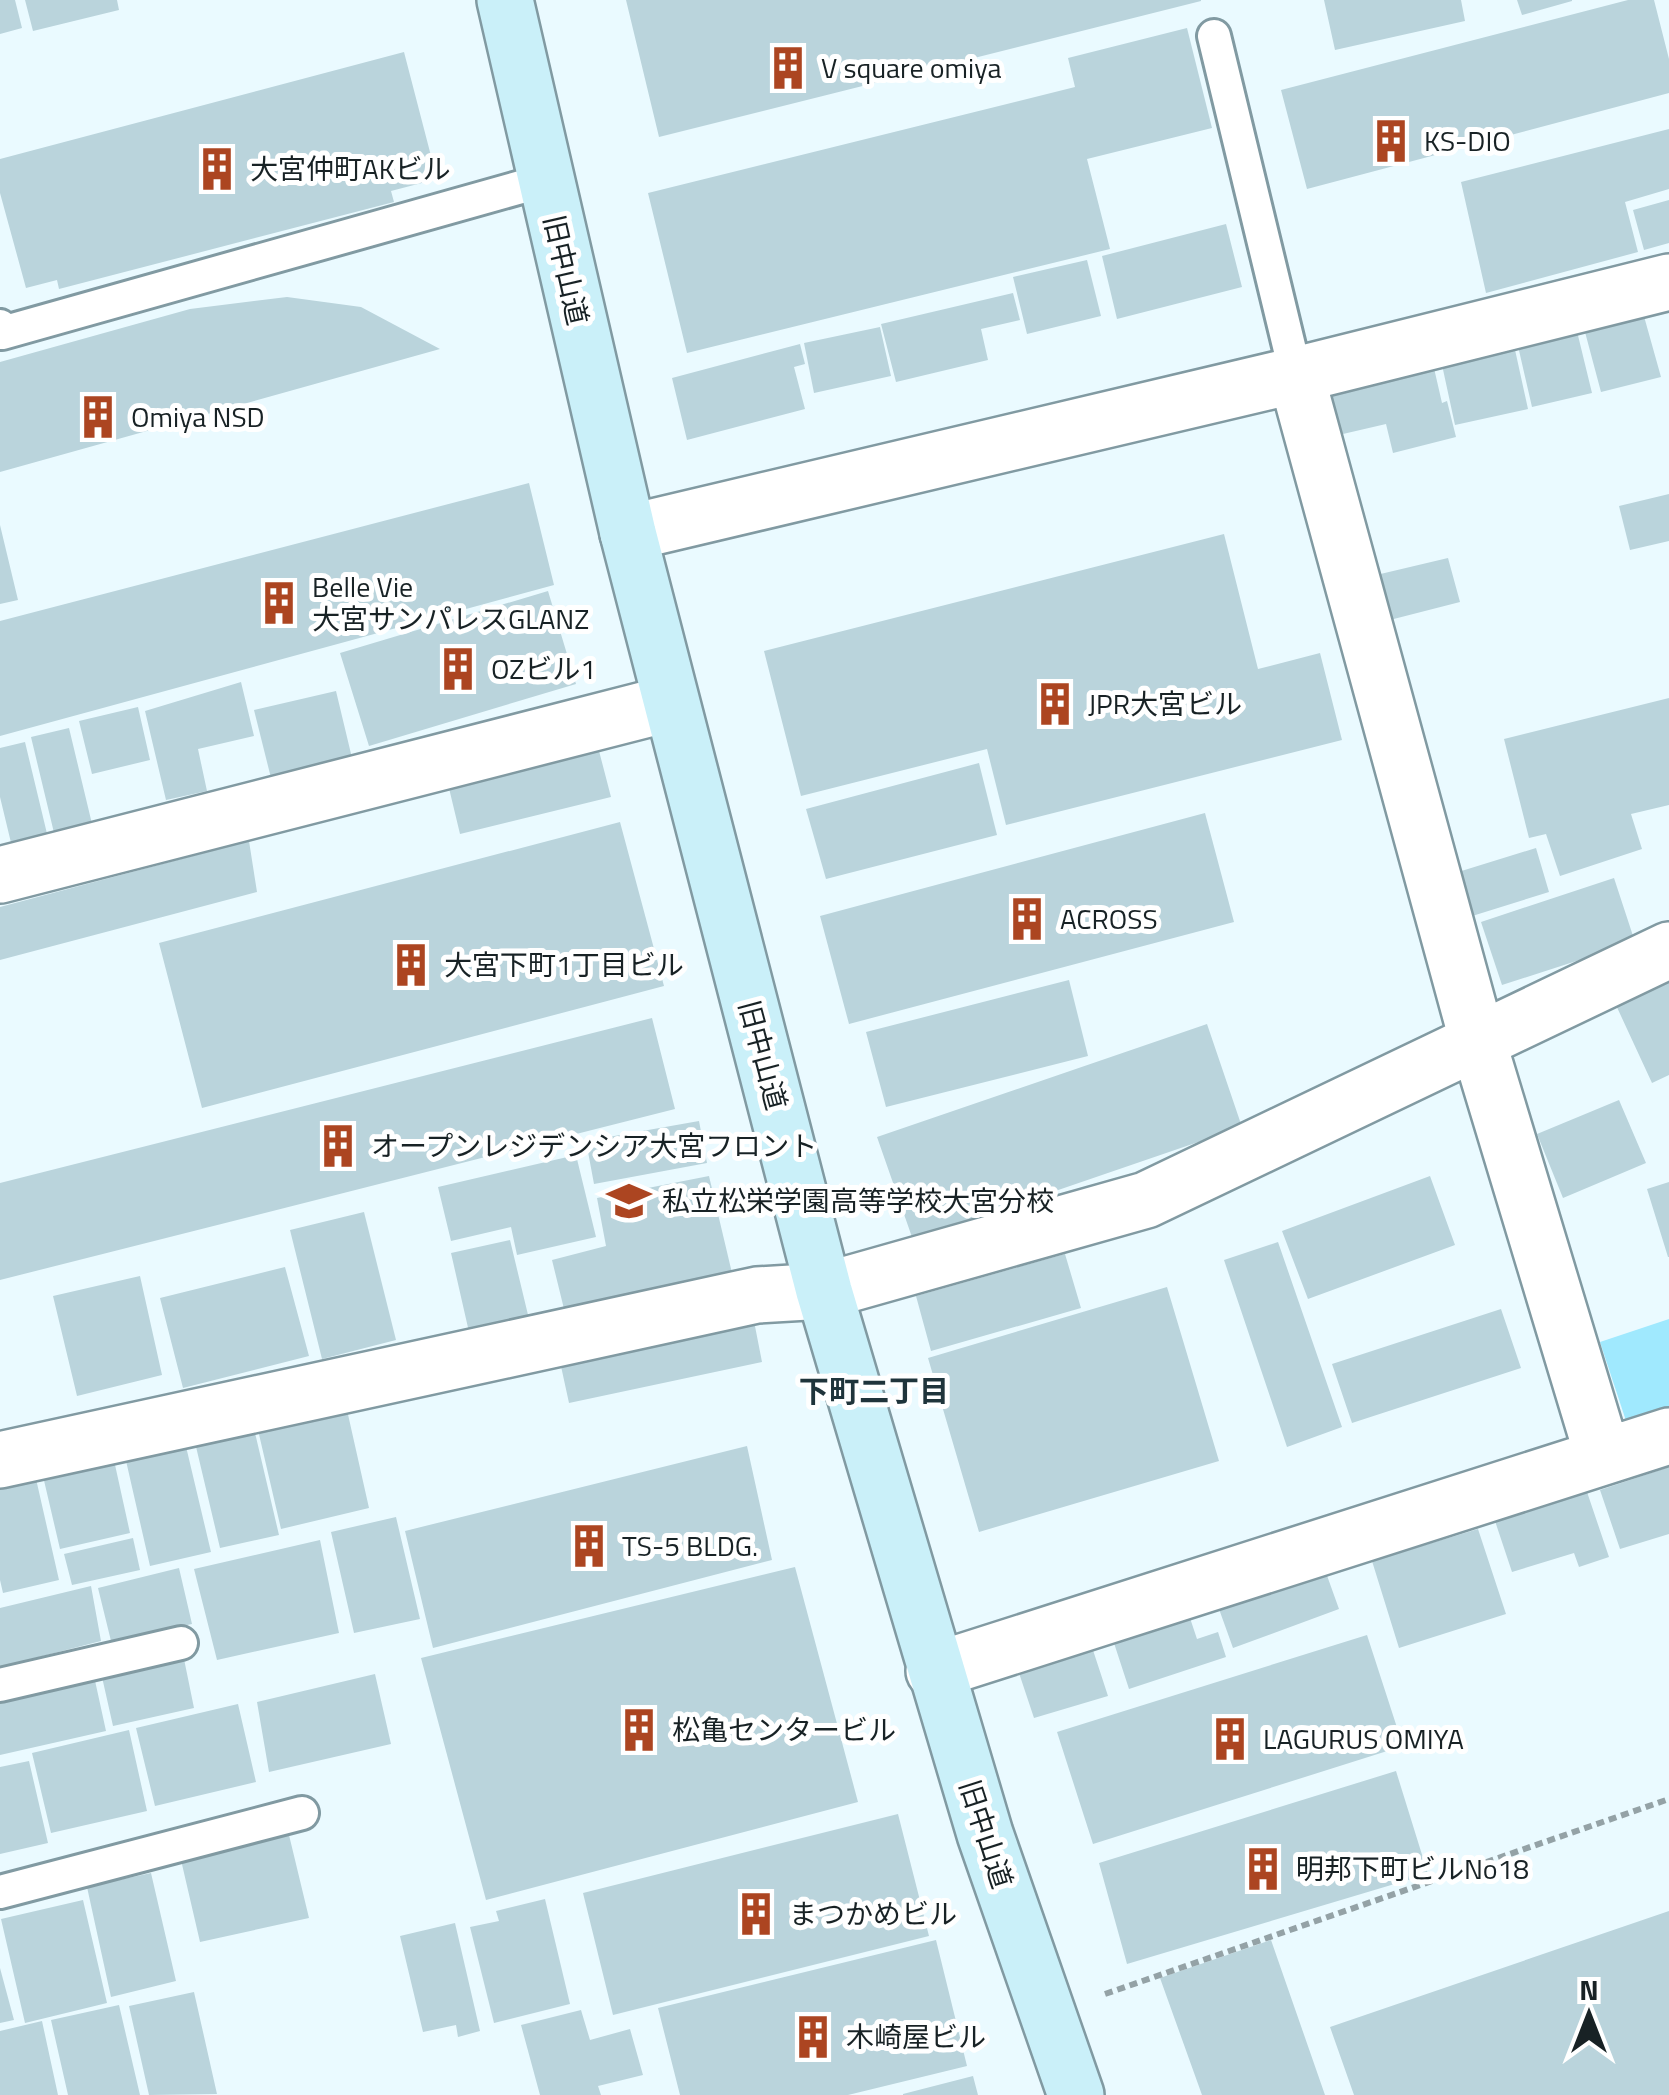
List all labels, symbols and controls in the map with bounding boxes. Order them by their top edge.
building icon: V square omiya [764,44,812,92]
place label: V square omiya [821,46,1001,89]
building icon: KS-DIO [1367,117,1415,165]
place label: KS-DIO [1424,119,1511,162]
building icon: 大宮仲町AKビル [193,145,241,193]
place label: 大宮仲町AKビル [250,147,451,190]
street label: 旧中山道 [533,210,600,329]
building icon: Omiya NSD [74,393,122,441]
place label: Omiya NSD [131,395,265,438]
place label: Belle Vie 大宮サンパレスGLANZ [312,565,589,640]
building icon: Belle Vie 大宮サンパレスGLANZ [255,579,303,627]
building icon: OZビル1 [434,645,482,693]
place label: OZビル1 [491,647,596,690]
building icon: JPR大宮ビル [1031,680,1079,728]
place label: JPR大宮ビル [1088,682,1242,725]
building icon: ACROSS [1003,895,1051,943]
place label: ACROSS [1060,897,1158,940]
building icon: 大宮下町1丁目ビル [387,941,435,989]
place label: 大宮下町1丁目ビル [444,943,684,986]
street label: 旧中山道 [728,995,799,1115]
building icon: オープンレジデンシア大宮フロント [314,1122,362,1170]
place label: オープンレジデンシア大宮フロント [371,1124,817,1167]
school or university icon: 私立松栄学園高等学校大宮分校 [605,1177,653,1225]
place label: 私立松栄学園高等学校大宮分校 [662,1179,1054,1222]
district label: 下町二丁目 [799,1368,949,1414]
building icon: TS-5 BLDG. [565,1522,613,1570]
place label: TS-5 BLDG. [622,1524,758,1567]
building icon: 松亀センタービル [615,1706,663,1754]
place label: 松亀センタービル [672,1708,896,1751]
building icon: LAGURUS OMIYA [1206,1715,1254,1763]
place label: LAGURUS OMIYA [1263,1717,1464,1760]
street label: 旧中山道 [949,1774,1024,1894]
building icon: 明邦下町ビルNo18 [1239,1845,1287,1893]
place label: 明邦下町ビルNo18 [1296,1847,1529,1890]
building icon: まつかめビル [732,1890,780,1938]
place label: まつかめビル [789,1892,957,1935]
north arrow [1539,1965,1639,2065]
text: N [1579,1968,1599,2011]
building icon: 木崎屋ビル [789,2013,837,2061]
place label: 木崎屋ビル [846,2015,986,2058]

